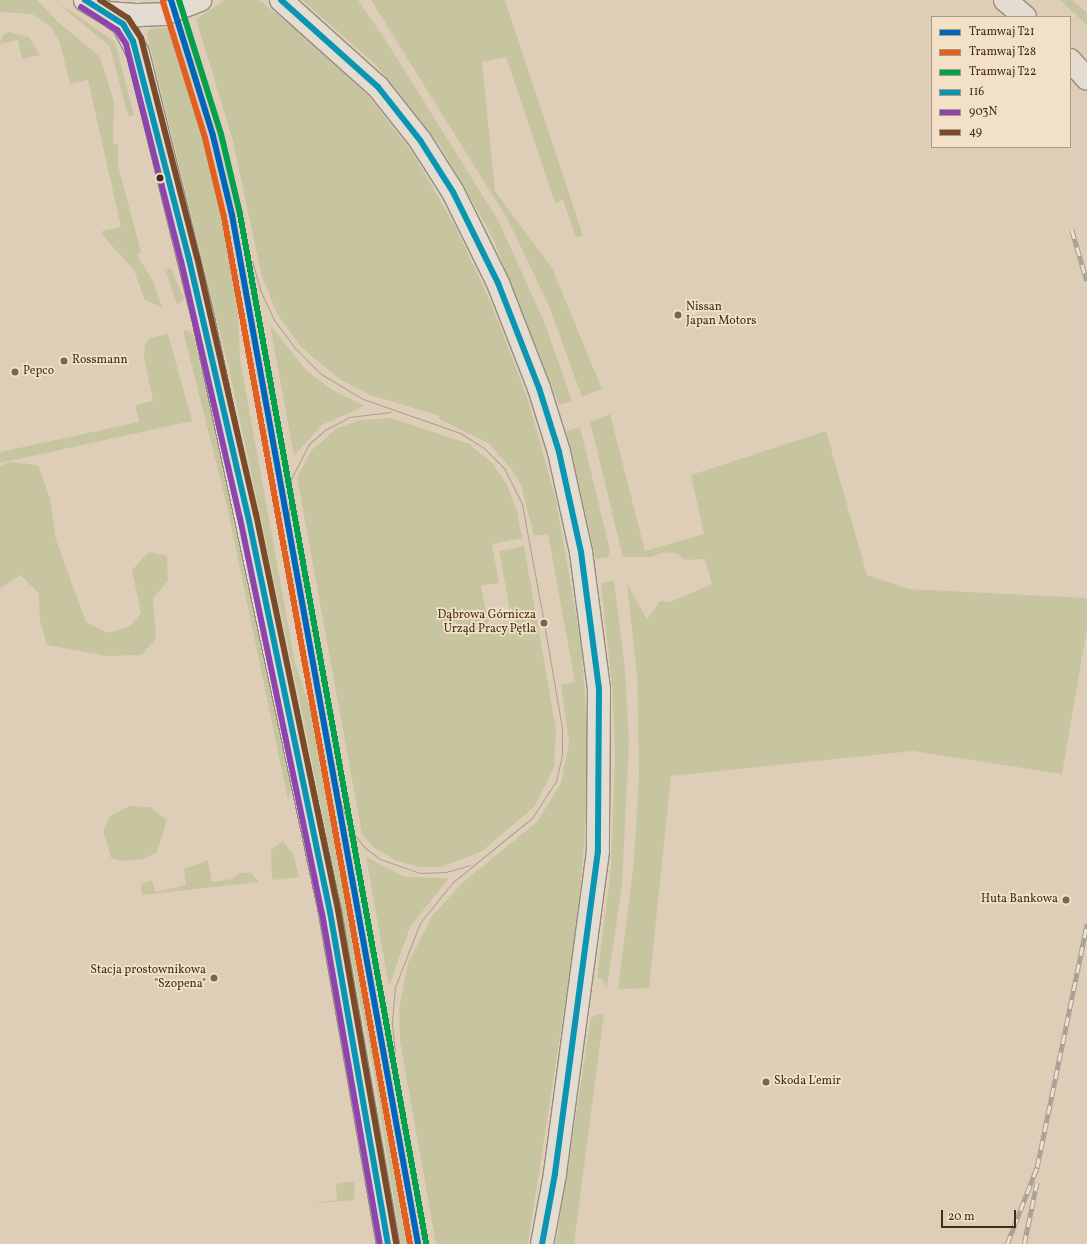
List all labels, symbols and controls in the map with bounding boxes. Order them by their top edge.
legend [931,16,1071,148]
text: Tramwaj T21 [969,24,1035,40]
text: Tramwaj T28 [969,44,1036,60]
text: Tramwaj T22 [969,64,1036,80]
text: 116 [969,84,984,100]
text: 903N [969,104,997,120]
text: 49 [969,124,982,140]
unlabelled marker [155,173,165,183]
place label: Nissan Japan Motors [686,301,756,329]
marker: Nissan Japan Motors [673,310,683,320]
place label: Rossmann [72,354,128,368]
marker: Rossmann [59,356,69,366]
place label: Pepco [23,365,54,379]
marker: Pepco [10,367,20,377]
place label: Dąbrowa Górnicza Urząd Pracy Pętla [437,609,536,637]
marker: Dąbrowa Górnicza Urząd Pracy Pętla [539,618,549,628]
place label: Huta Bankowa [981,893,1058,907]
marker: Huta Bankowa [1061,895,1071,905]
place label: Stacja prostownikowa "Szopena" [90,964,206,992]
marker: Stacja prostownikowa "Szopena" [209,973,219,983]
place label: Skoda L'emir [774,1075,841,1089]
marker: Skoda L'emir [761,1077,771,1087]
scale bar [943,1202,1018,1228]
text: 20 m [948,1209,975,1225]

